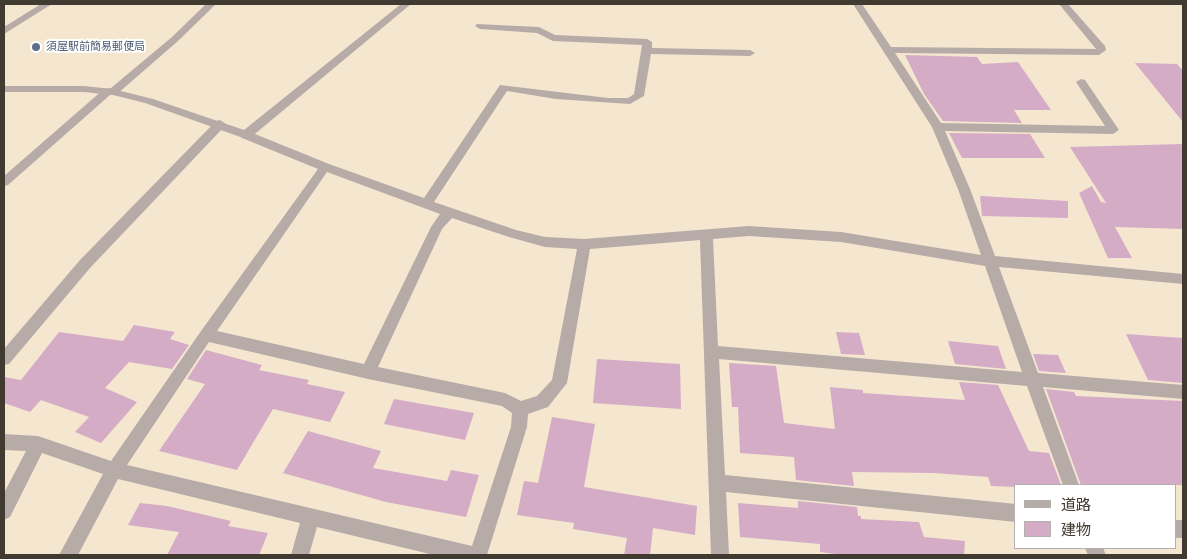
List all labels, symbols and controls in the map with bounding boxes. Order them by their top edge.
place label: 須屋駅前簡易郵便局 [46,40,145,54]
marker: 須屋駅前簡易郵便局 [30,41,42,53]
legend [1014,484,1177,549]
text: 道路 [1061,496,1091,514]
text: 建物 [1061,521,1091,539]

